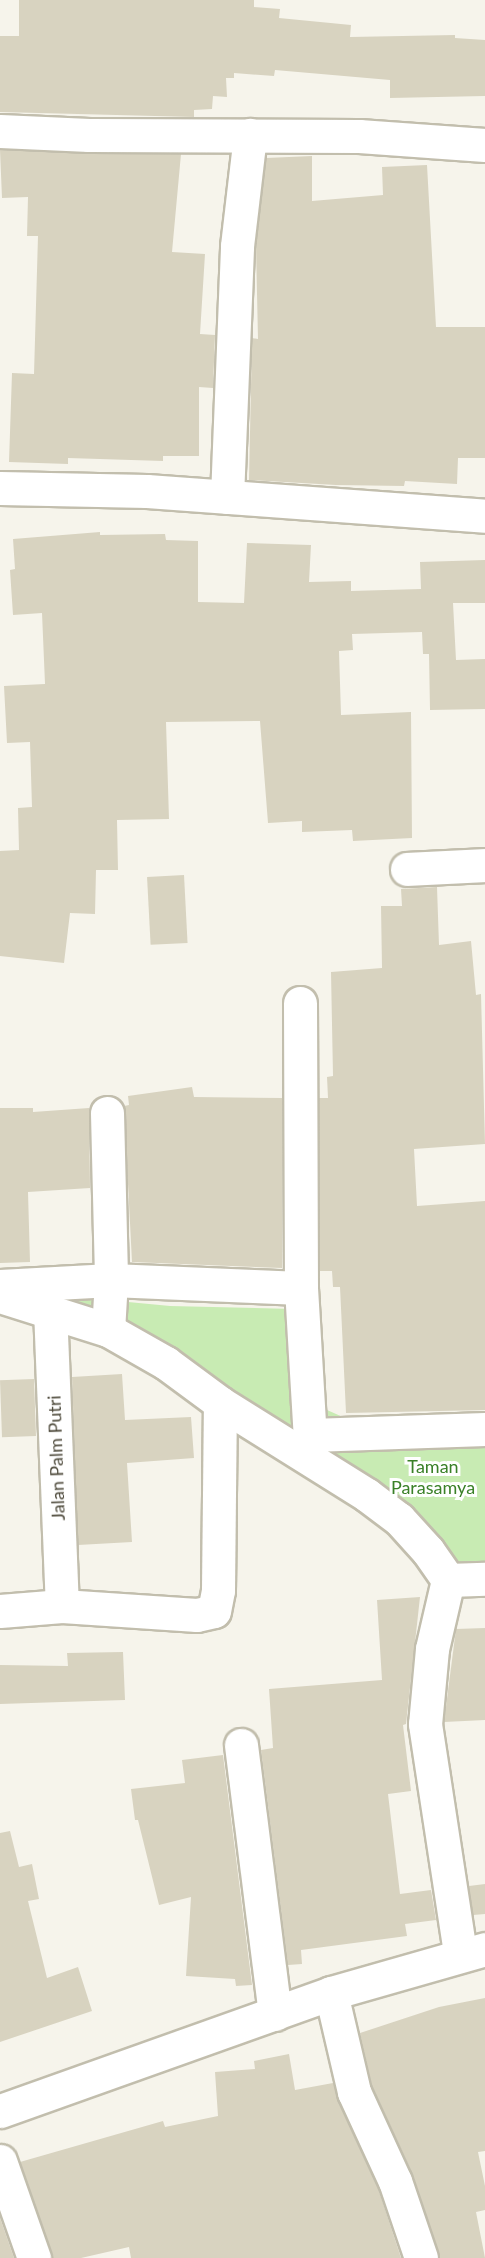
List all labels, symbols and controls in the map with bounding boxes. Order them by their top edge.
street label: Jalan Palm Putri [43,1395,69,1521]
park label: Taman Parasamya [391,1456,475,1498]

